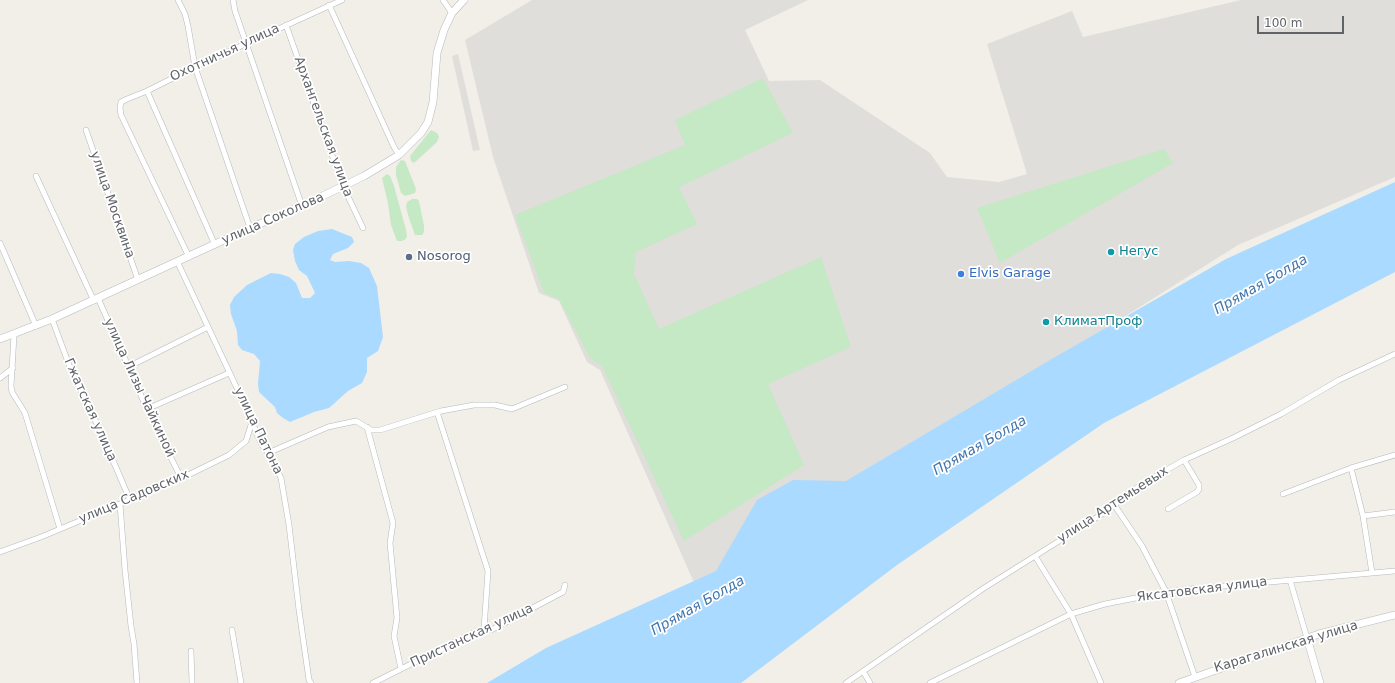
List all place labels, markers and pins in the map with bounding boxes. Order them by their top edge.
place label: Негус [1119,244,1158,260]
marker: Негус [1106,247,1116,257]
place label: Nosorog [417,249,471,265]
marker: Nosorog [404,252,414,262]
place label: Elvis Garage [969,266,1051,282]
marker: Elvis Garage [956,269,966,279]
place label: КлиматПроф [1054,314,1142,330]
marker: КлиматПроф [1041,317,1051,327]

